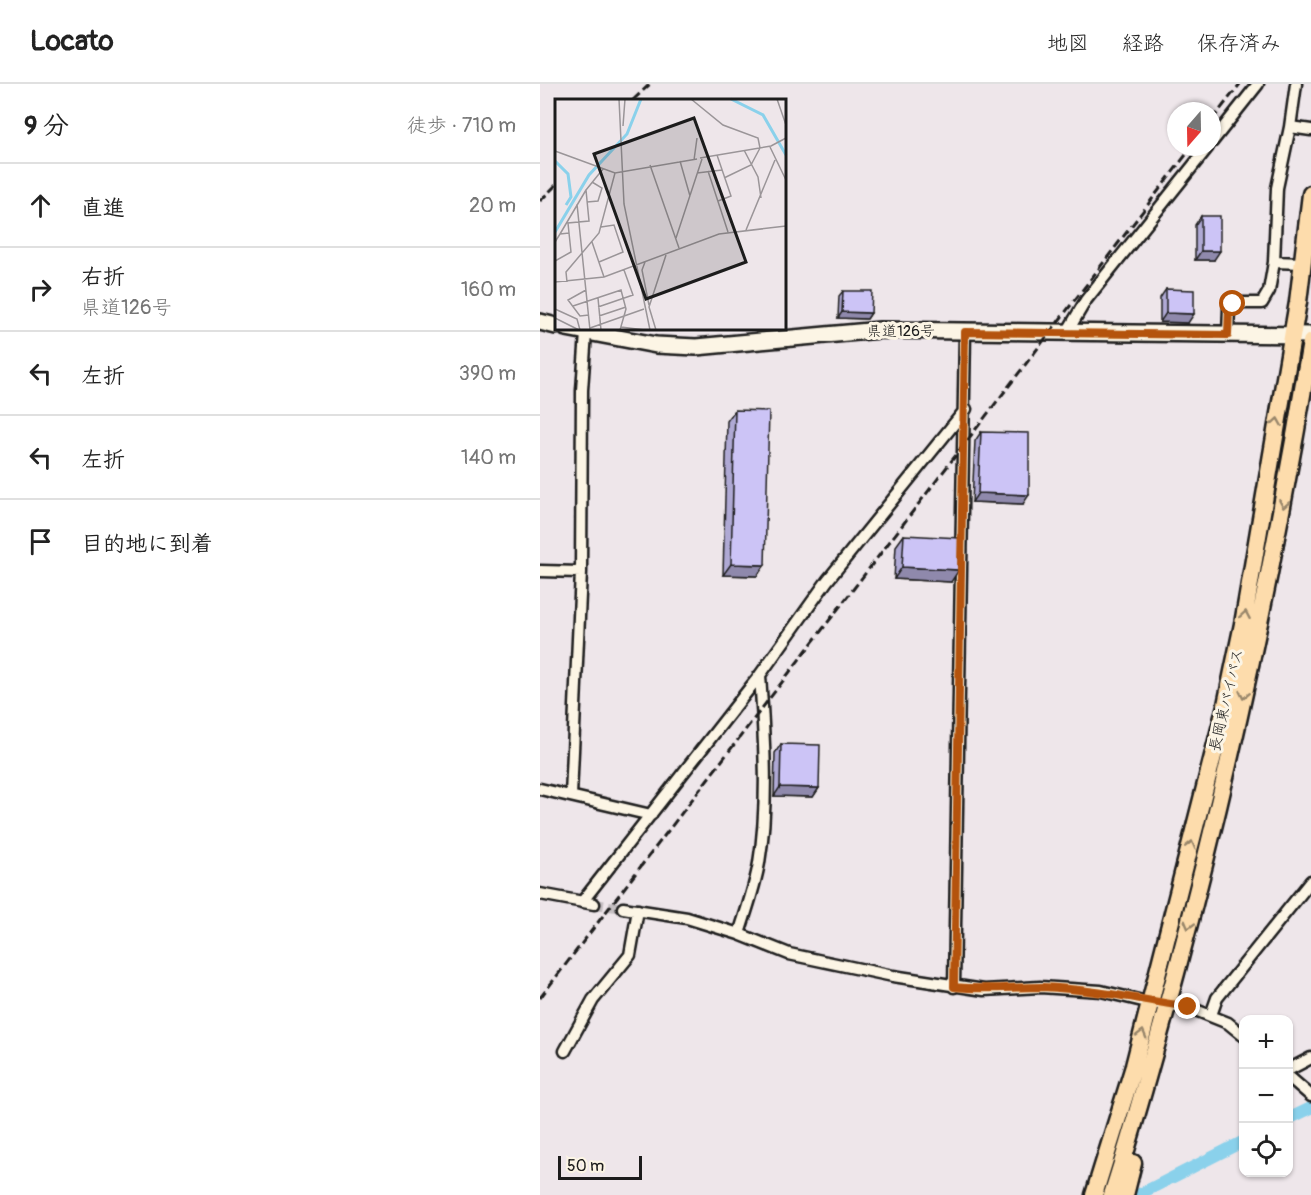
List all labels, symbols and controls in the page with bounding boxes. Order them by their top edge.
text: Locato [30,24,114,59]
text: 地図 [1047,30,1089,57]
text: 経路 [1122,30,1164,57]
text: 保存済み [1197,30,1281,57]
inset map [555,99,786,330]
north arrow [1167,102,1221,156]
text: 9 分 [24,110,69,142]
text: 徒歩 · 710 m [407,113,516,138]
icon: ahead [24,189,57,222]
text: 20 m [469,193,516,218]
text: 直進 [81,194,125,222]
text: 右折 [81,263,125,291]
icon: right [24,273,57,306]
text: 160 m [461,277,516,302]
route start [1219,290,1245,316]
text: 県道126号 [81,295,172,320]
street label: 県道126号 [867,322,935,341]
icon: left [24,357,57,390]
text: 390 m [459,361,516,386]
text: 左折 [81,362,125,390]
one-way arrow [1270,418,1283,428]
icon: left [24,441,57,474]
text: 140 m [461,445,516,470]
text: 左折 [81,446,125,474]
one-way arrow [1278,498,1291,508]
icon: arrive [24,525,57,558]
text: 目的地に到着 [81,530,213,558]
one-way arrow [1238,610,1250,619]
street label: 長岡東バイパス [1205,647,1248,753]
one-way arrow [1238,689,1251,699]
one-way arrow [1184,841,1197,851]
one-way arrow [1184,919,1196,930]
route end [1174,993,1200,1019]
map controls [1239,1015,1293,1177]
button: + [1239,1015,1293,1069]
one-way arrow [1135,1029,1148,1039]
button: − [1239,1069,1293,1123]
button: locate [1239,1123,1293,1177]
scale bar [558,1153,642,1180]
text: 50 m [567,1156,604,1176]

